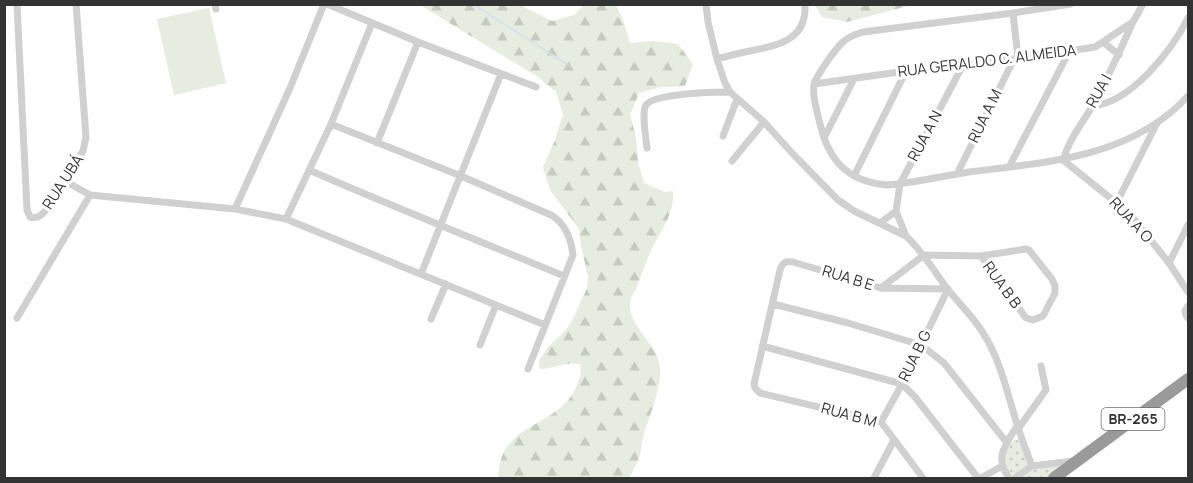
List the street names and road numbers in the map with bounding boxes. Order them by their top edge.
street label: RUA GERALDO C. ALMEIDA [897,39,1078,82]
street label: RUA I [1081,70,1116,111]
street label: RUA A M [963,85,1007,146]
street label: RUA A N [902,107,947,165]
street label: RUA UBÁ [37,150,88,213]
street label: RUA A O [1105,192,1158,247]
street label: RUA B B [978,257,1027,312]
street label: RUA B E [820,260,876,295]
street label: RUA B G [893,326,936,385]
street label: RUA B M [819,397,879,432]
road number: BR-265 [1102,408,1164,430]

